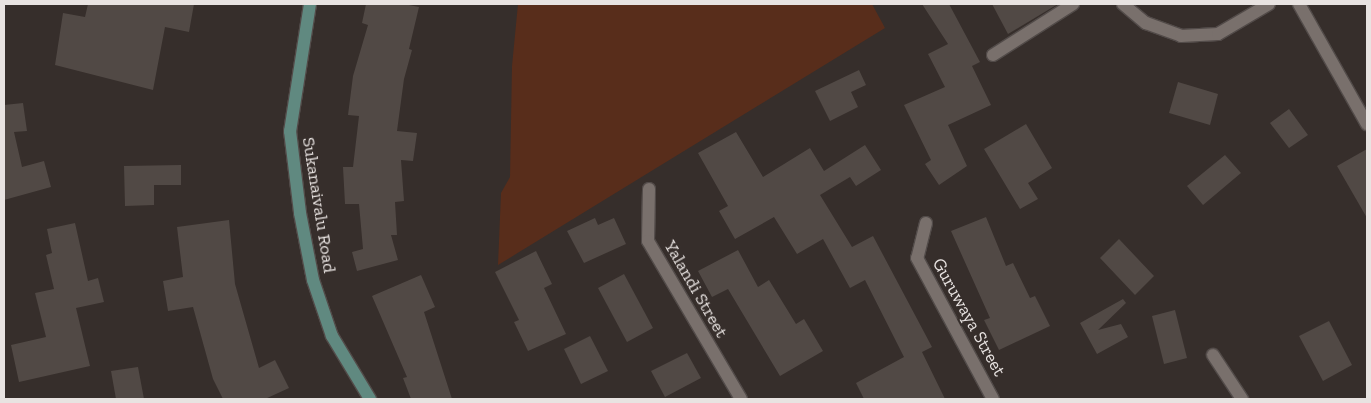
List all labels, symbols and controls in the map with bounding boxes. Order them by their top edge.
street label: Sukanaivalu Road [298,136,340,274]
street label: Yalandi Street [659,237,733,341]
street label: Guruwaya Street [928,254,1010,380]

